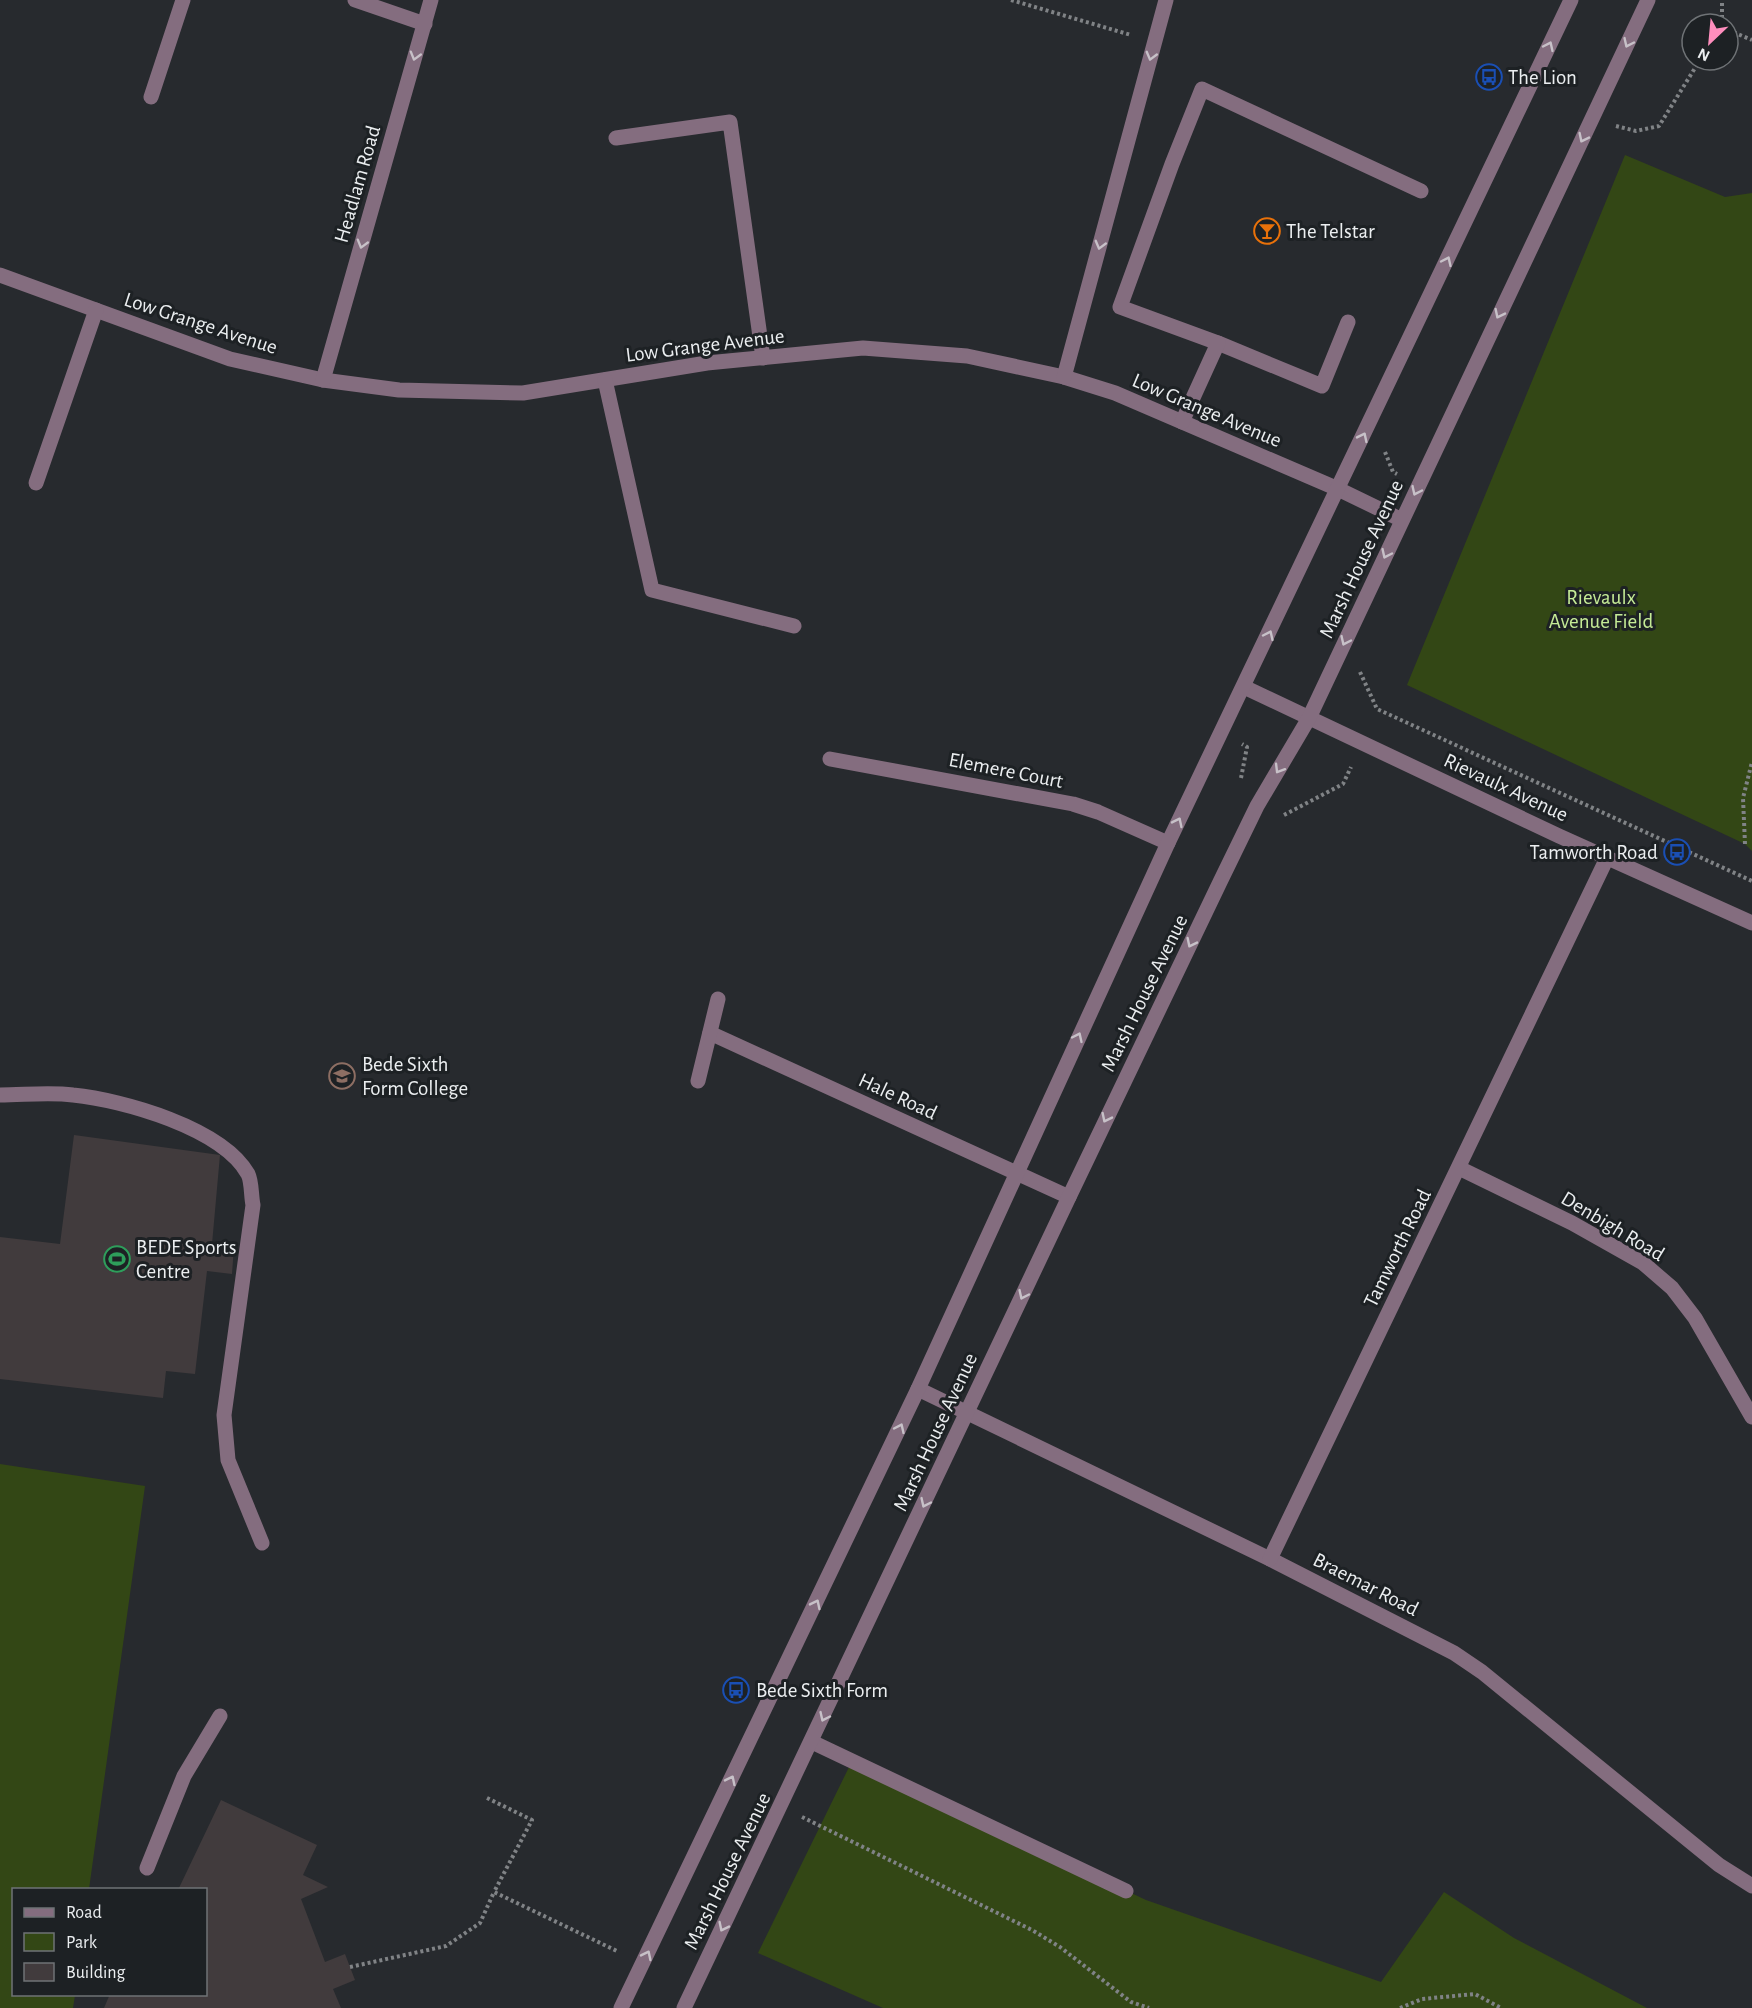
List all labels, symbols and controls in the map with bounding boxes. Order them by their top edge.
north arrow [1680,12,1740,72]
one-way arrow [1624,36,1636,47]
one-way arrow [1541,42,1553,53]
text: N [1695,45,1712,64]
one-way arrow [410,51,423,61]
one-way arrow [1146,51,1158,61]
bus stop icon: The Lion [1474,62,1504,92]
place label: The Lion [1508,67,1577,88]
street label: Headlam Road [331,123,384,245]
one-way arrow [1579,132,1591,143]
bar icon: The Telstar [1252,216,1282,246]
place label: The Telstar [1286,221,1375,242]
one-way arrow [357,238,369,249]
one-way arrow [1095,239,1107,249]
one-way arrow [1440,256,1452,267]
street label: Low Grange Avenue [122,289,280,358]
one-way arrow [1495,308,1507,319]
street label: Low Grange Avenue [625,325,786,366]
street label: Low Grange Avenue [1129,370,1284,451]
one-way arrow [1356,432,1368,443]
street label: Marsh House Avenue [1316,477,1407,642]
one-way arrow [1412,484,1424,495]
one-way arrow [1382,548,1394,559]
park label: Rievaulx Avenue Field [1549,587,1653,632]
one-way arrow [1261,630,1273,641]
one-way arrow [1341,634,1353,645]
street label: Elemere Court [947,749,1065,792]
street label: Rievaulx Avenue [1440,750,1571,825]
one-way arrow [1275,763,1287,773]
one-way arrow [1171,817,1183,828]
bus stop icon: Tamworth Road [1662,837,1692,867]
place label: Tamworth Road [1530,842,1658,863]
street label: Marsh House Avenue [1097,911,1192,1075]
one-way arrow [1187,936,1199,947]
one-way arrow [1071,1032,1083,1043]
place label: Bede Sixth Form College [362,1054,468,1099]
school or university icon: Bede Sixth Form College [327,1061,357,1091]
street label: Hale Road [855,1069,940,1124]
one-way arrow [1102,1112,1114,1123]
street label: Tamworth Road [1360,1186,1435,1311]
street label: Denbigh Road [1557,1187,1668,1265]
place label: BEDE Sports Centre [136,1237,237,1282]
sports icon: BEDE Sports Centre [102,1244,132,1274]
one-way arrow [1018,1288,1030,1299]
street label: Marsh House Avenue [890,1350,981,1515]
one-way arrow [892,1423,904,1434]
one-way arrow [920,1496,932,1507]
street label: Braemar Road [1310,1549,1422,1620]
one-way arrow [808,1599,820,1610]
bus stop icon: Bede Sixth Form [721,1675,751,1705]
place label: Bede Sixth Form [756,1680,888,1701]
one-way arrow [819,1711,831,1722]
one-way arrow [724,1775,736,1786]
street label: Marsh House Avenue [680,1789,775,1953]
legend [12,1888,207,1996]
text: Road [66,1904,102,1922]
one-way arrow [718,1921,730,1932]
text: Park [66,1934,98,1952]
one-way arrow [639,1951,651,1962]
text: Building [66,1964,126,1982]

